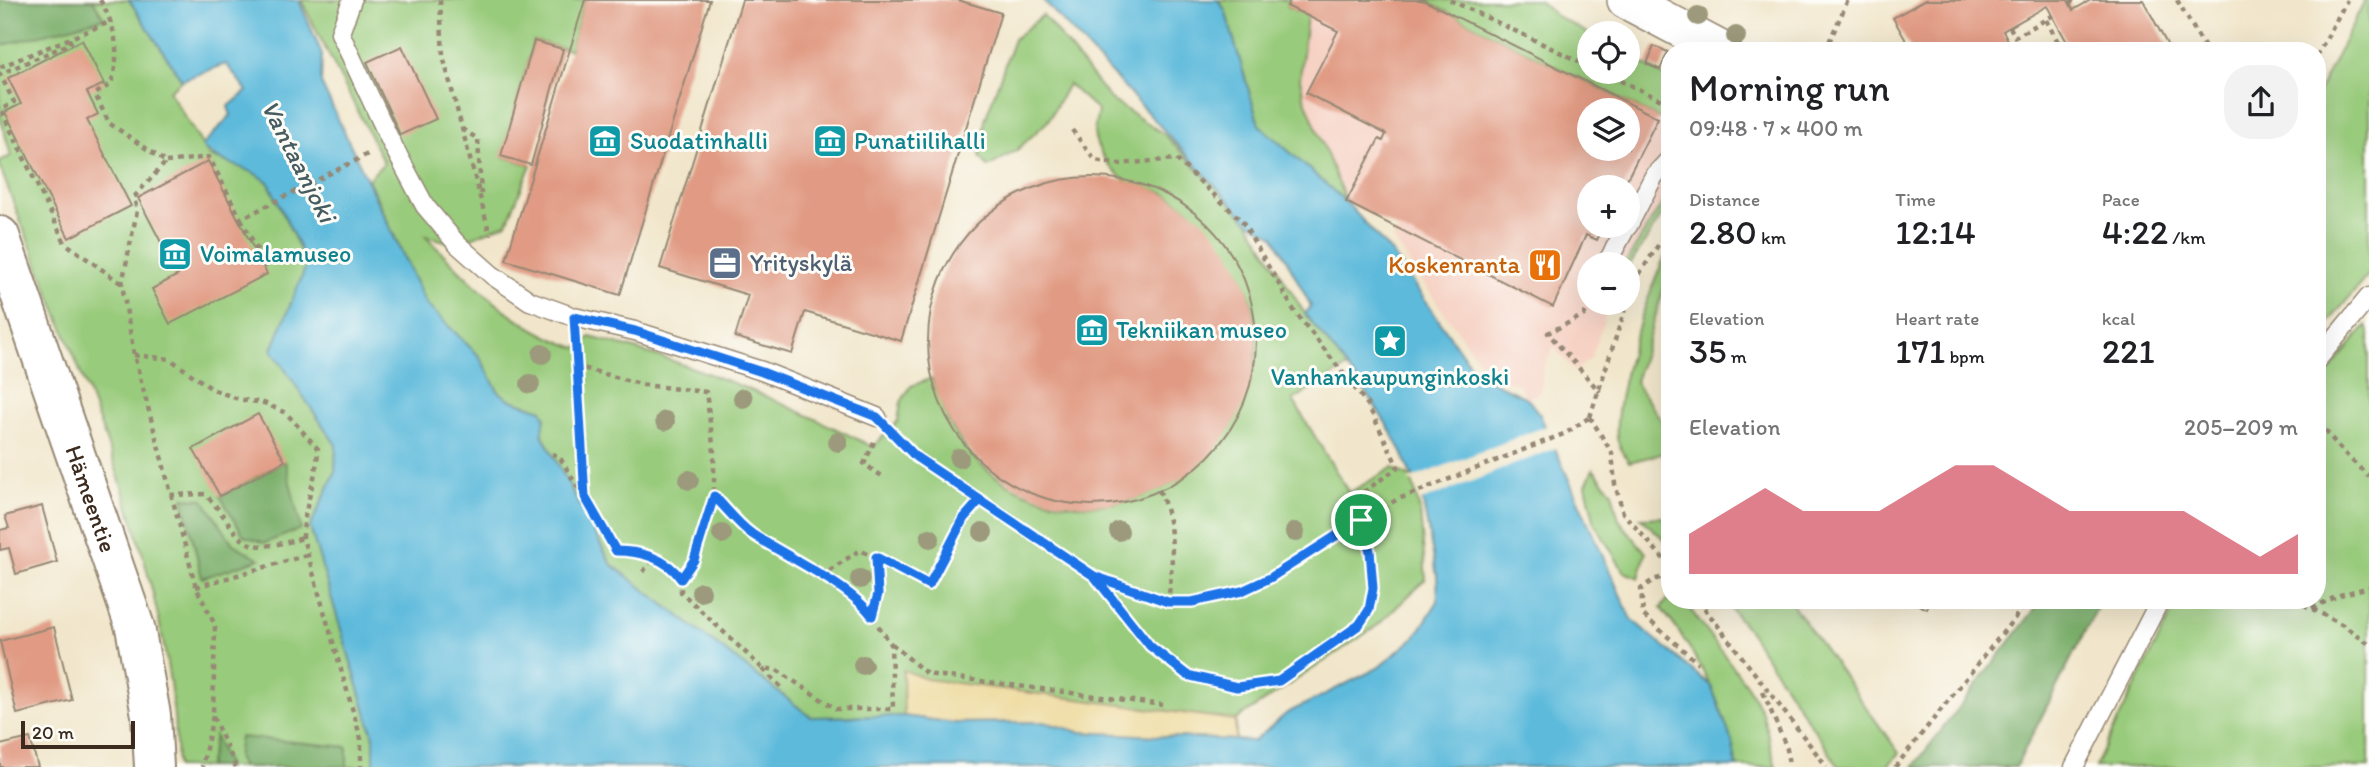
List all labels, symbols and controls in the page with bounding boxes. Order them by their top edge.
map controls [1577,21,1640,315]
button: locate [1577,21,1640,84]
text: Morning run [1689,65,1890,111]
button: share [2224,65,2298,139]
water label: Vantaanjoki [255,95,344,230]
button: layers [1577,98,1640,161]
text: 09:48 · 7 × 400 m [1689,114,1863,142]
museum icon: Suodatinhalli [586,122,624,160]
museum icon: Punatiilihalli [811,122,849,160]
place label: Suodatinhalli [630,126,768,155]
place label: Punatiilihalli [854,126,986,155]
button: + [1577,175,1640,238]
text: Distance [1689,188,1760,211]
text: Time [1895,188,1936,211]
text: Pace [2102,188,2140,211]
text: 2.80 [1689,211,1757,253]
text: 12:14 [1895,211,1976,253]
text: 4:22 [2102,211,2168,253]
text: km [1757,226,1786,249]
text: /km [2168,226,2206,249]
museum icon: Voimalamuseo [156,235,194,273]
place label: Voimalamuseo [200,239,351,268]
office icon: Yrityskylä [706,244,744,282]
restaurant icon: Koskenranta [1526,246,1564,284]
place label: Yrityskylä [750,248,853,277]
place label: Koskenranta [1388,250,1520,279]
button: − [1577,252,1640,315]
text: Elevation [1689,307,1765,330]
text: Heart rate [1895,307,1979,330]
text: kcal [2102,307,2135,330]
museum icon: Tekniikan museo [1073,311,1111,349]
place label: Tekniikan museo [1116,315,1287,344]
place icon: Vanhankaupunginkoski [1371,322,1409,360]
text: 35 [1689,330,1726,372]
text: 171 [1895,330,1945,372]
text: 221 [2102,330,2155,372]
text: m [1726,345,1747,368]
text: bpm [1945,345,1985,368]
place label: Vanhankaupunginkoski [1271,362,1509,391]
text: Elevation [1689,413,1780,441]
text: 205–209 m [2184,413,2298,441]
street label: Hämeentie [59,441,123,556]
pin [1331,490,1391,550]
icon: arrive [1342,501,1380,539]
scale bar [21,718,135,750]
text: 20 m [32,721,74,744]

